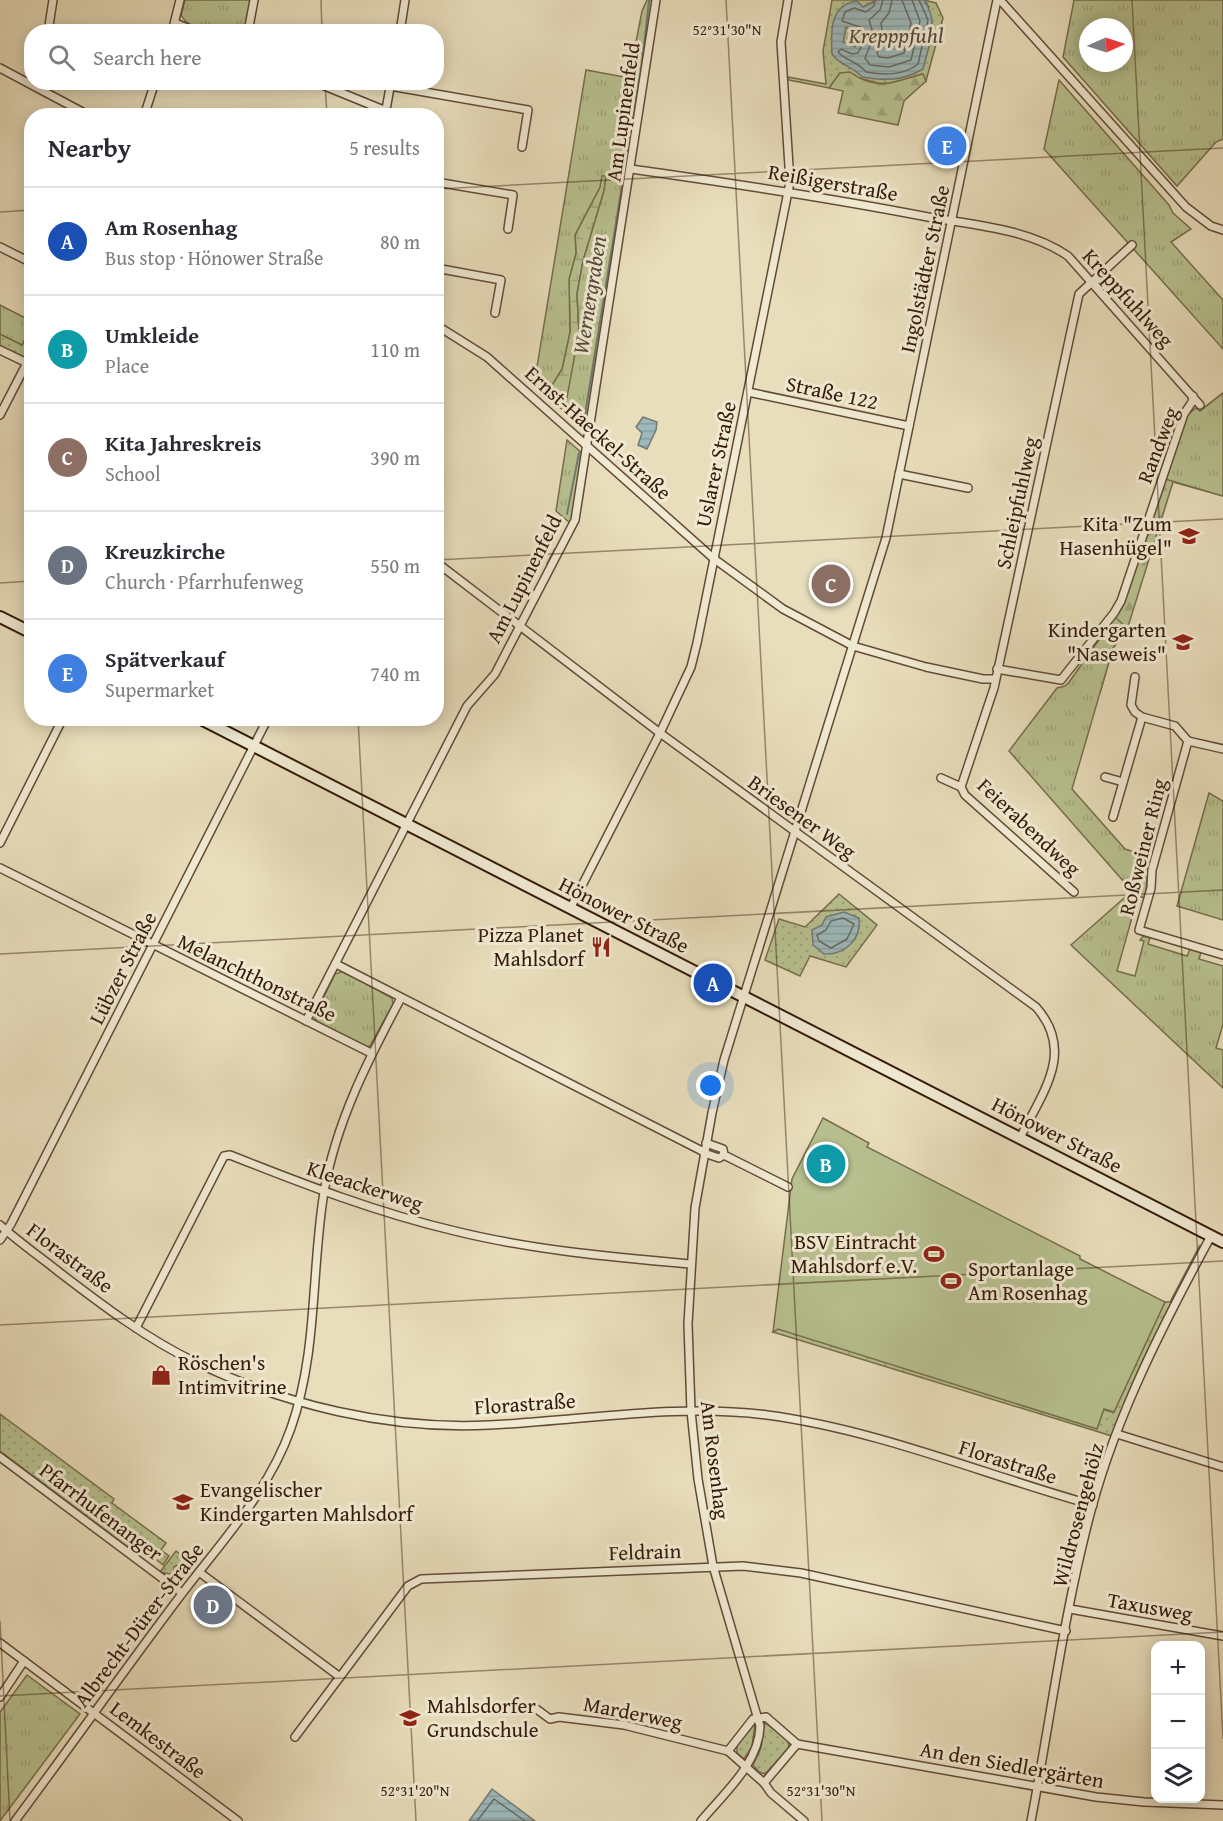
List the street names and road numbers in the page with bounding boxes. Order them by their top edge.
street label: Am Lupinenfeld [597,39,648,184]
street label: Reißigerstraße [766,156,901,209]
street label: Ingolstädter Straße [892,182,957,356]
street label: Kreppfuhlweg [1075,241,1182,354]
street label: Ernst-Haeckel-Straße [518,358,679,507]
street label: Straße 122 [783,368,881,417]
street label: Uslarer Straße [687,398,744,530]
street label: Randweg [1129,402,1187,488]
street label: Schleipfuhlweg [987,433,1046,572]
street label: Am Lupinenfeld [478,508,570,648]
street label: Briesener Weg [742,767,863,867]
street label: Feierabendweg [971,770,1089,883]
street label: Roßweiner Ring [1110,774,1175,919]
street label: Hönower Straße [554,868,695,961]
street label: Lübzer Straße [81,906,164,1030]
street label: Melanchthonstraße [172,926,342,1030]
street label: Hönower Straße [987,1088,1128,1181]
street label: Kleeackerweg [303,1152,428,1219]
street label: Florastraße [20,1215,120,1301]
street label: Florastraße [473,1384,577,1423]
street label: Am Rosenhag [693,1399,738,1522]
street label: Florastraße [955,1431,1061,1492]
street label: Wildrosengehölz [1043,1439,1112,1590]
street label: Pfarrhufenanger [33,1455,170,1569]
street label: Feldrain [608,1535,682,1568]
street label: Albrecht-Dürer-Straße [66,1536,211,1714]
street label: Taxusweg [1105,1584,1196,1629]
street label: Marderweg [581,1688,686,1737]
street label: Lemkestraße [104,1693,213,1786]
street label: An den Siedlergärten [918,1733,1107,1796]

